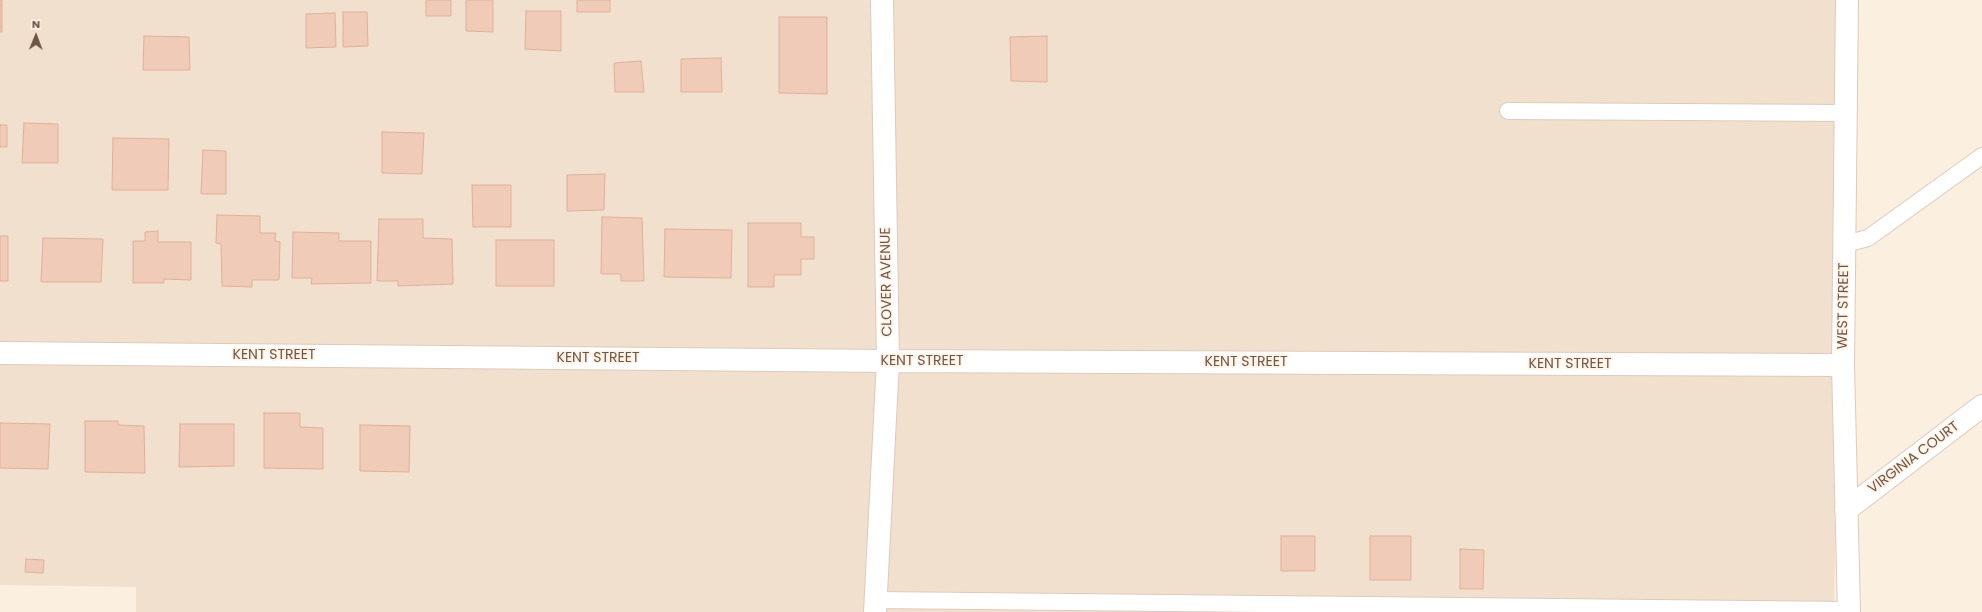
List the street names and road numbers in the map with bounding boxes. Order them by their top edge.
street label: CLOVER AVENUE [878,227,896,337]
street label: WEST STREET [1835,263,1853,349]
street label: KENT STREET [233,347,315,363]
street label: KENT STREET [557,350,639,366]
street label: KENT STREET [881,353,963,369]
street label: KENT STREET [1205,354,1287,370]
street label: KENT STREET [1529,356,1611,372]
street label: VIRGINIA COURT [1865,418,1963,498]

